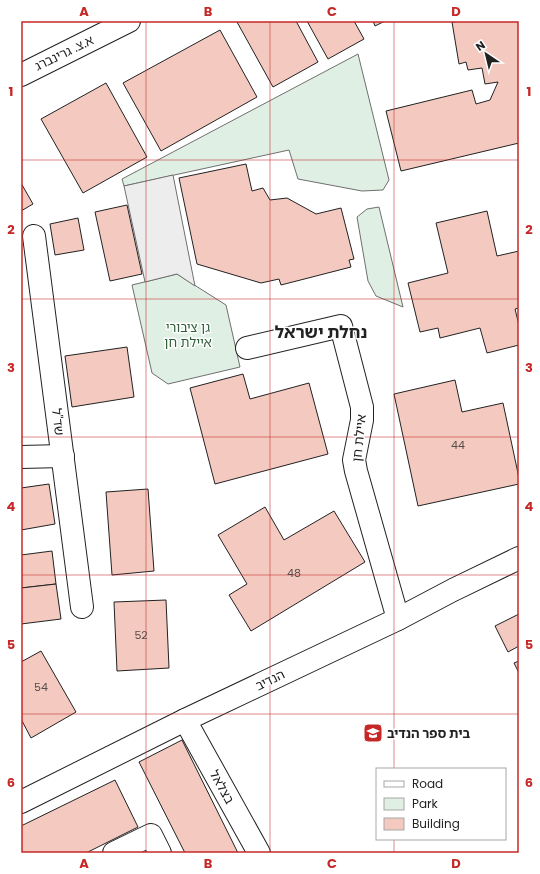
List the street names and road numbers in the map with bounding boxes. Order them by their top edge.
street label: א.צ. גרינברג [31,31,97,75]
street label: שד"ל [47,407,69,437]
street label: איילת חן [347,413,371,463]
street label: הנדיב [252,665,288,695]
street label: בצלאל [205,766,239,808]

